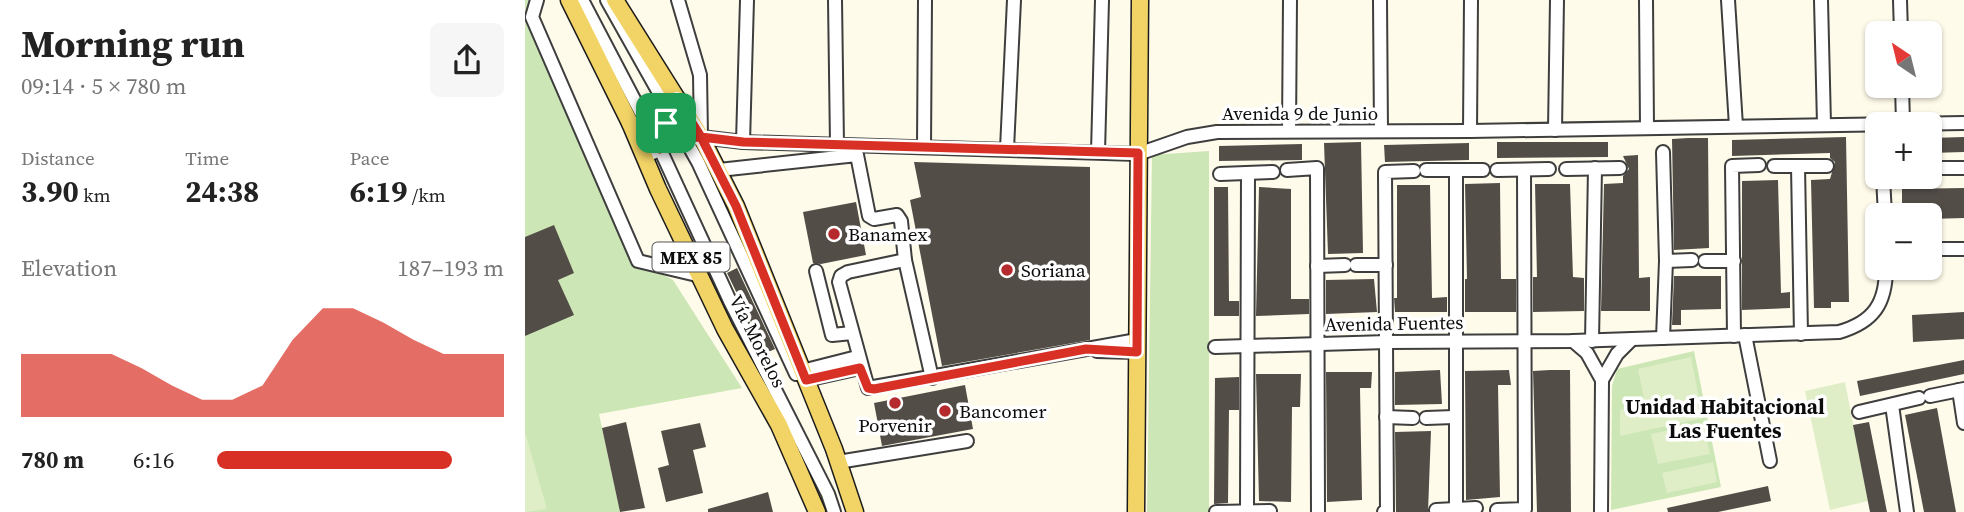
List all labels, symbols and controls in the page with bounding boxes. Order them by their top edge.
text: Morning run [21,18,245,70]
north arrow [1865,21,1943,98]
map controls [1865,21,1942,280]
button: share [430,23,504,97]
text: 09:14 · 5 × 780 m [21,70,187,102]
pin [636,93,696,153]
street label: Avenida 9 de Junio [1222,100,1378,126]
icon: arrive [647,104,685,142]
button: + [1865,112,1942,189]
text: Distance [21,145,95,171]
text: Time [185,145,229,171]
text: Pace [350,145,389,171]
text: 3.90 [21,171,79,212]
text: 24:38 [185,171,259,212]
text: 6:19 [350,171,407,212]
text: km [79,182,111,208]
text: /km [407,182,446,208]
button: − [1865,203,1942,280]
place label: Banamex [848,221,927,247]
marker: Banamex [826,226,842,242]
road number: MEX 85 [653,243,729,272]
text: Elevation [21,252,117,284]
text: 187–193 m [397,252,504,284]
place label: Soriana [1021,257,1086,283]
marker: Soriana [999,262,1015,278]
street label: Vía Morelos [724,290,792,392]
street label: Avenida Fuentes [1324,309,1464,337]
district label: Unidad Habitacional Las Fuentes [1625,392,1825,445]
marker: Porvenir [887,395,903,411]
place label: Bancomer [959,398,1047,424]
marker: Bancomer [937,403,953,419]
place label: Porvenir [858,412,932,438]
text: 780 m [21,444,84,476]
text: 6:16 [133,444,174,476]

